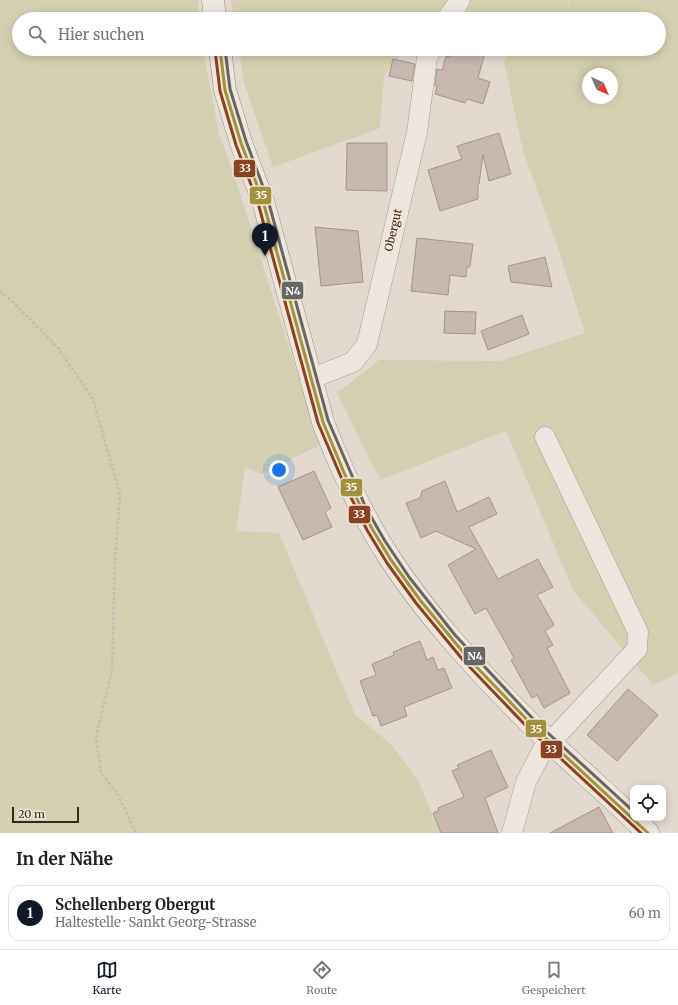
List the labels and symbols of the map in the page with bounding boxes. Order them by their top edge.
north arrow [582,68,618,104]
line badge: 33 [233,159,256,178]
text: 33 [239,161,251,175]
line badge: 35 [249,186,272,205]
text: 35 [255,188,267,202]
street label: Obergut [381,207,405,253]
pin: 1 [252,223,278,256]
line badge: N4 [281,281,304,300]
text: N4 [285,284,301,298]
your location [269,460,289,480]
line badge: 35 [340,478,363,497]
text: 35 [345,480,357,494]
line badge: 33 [348,505,371,524]
text: 33 [353,507,365,521]
line badge: N4 [463,646,486,666]
text: N4 [467,649,483,663]
line badge: 35 [525,719,547,738]
text: 35 [530,722,542,736]
line badge: 33 [540,740,563,759]
text: 33 [545,742,557,756]
scale bar [12,805,79,824]

